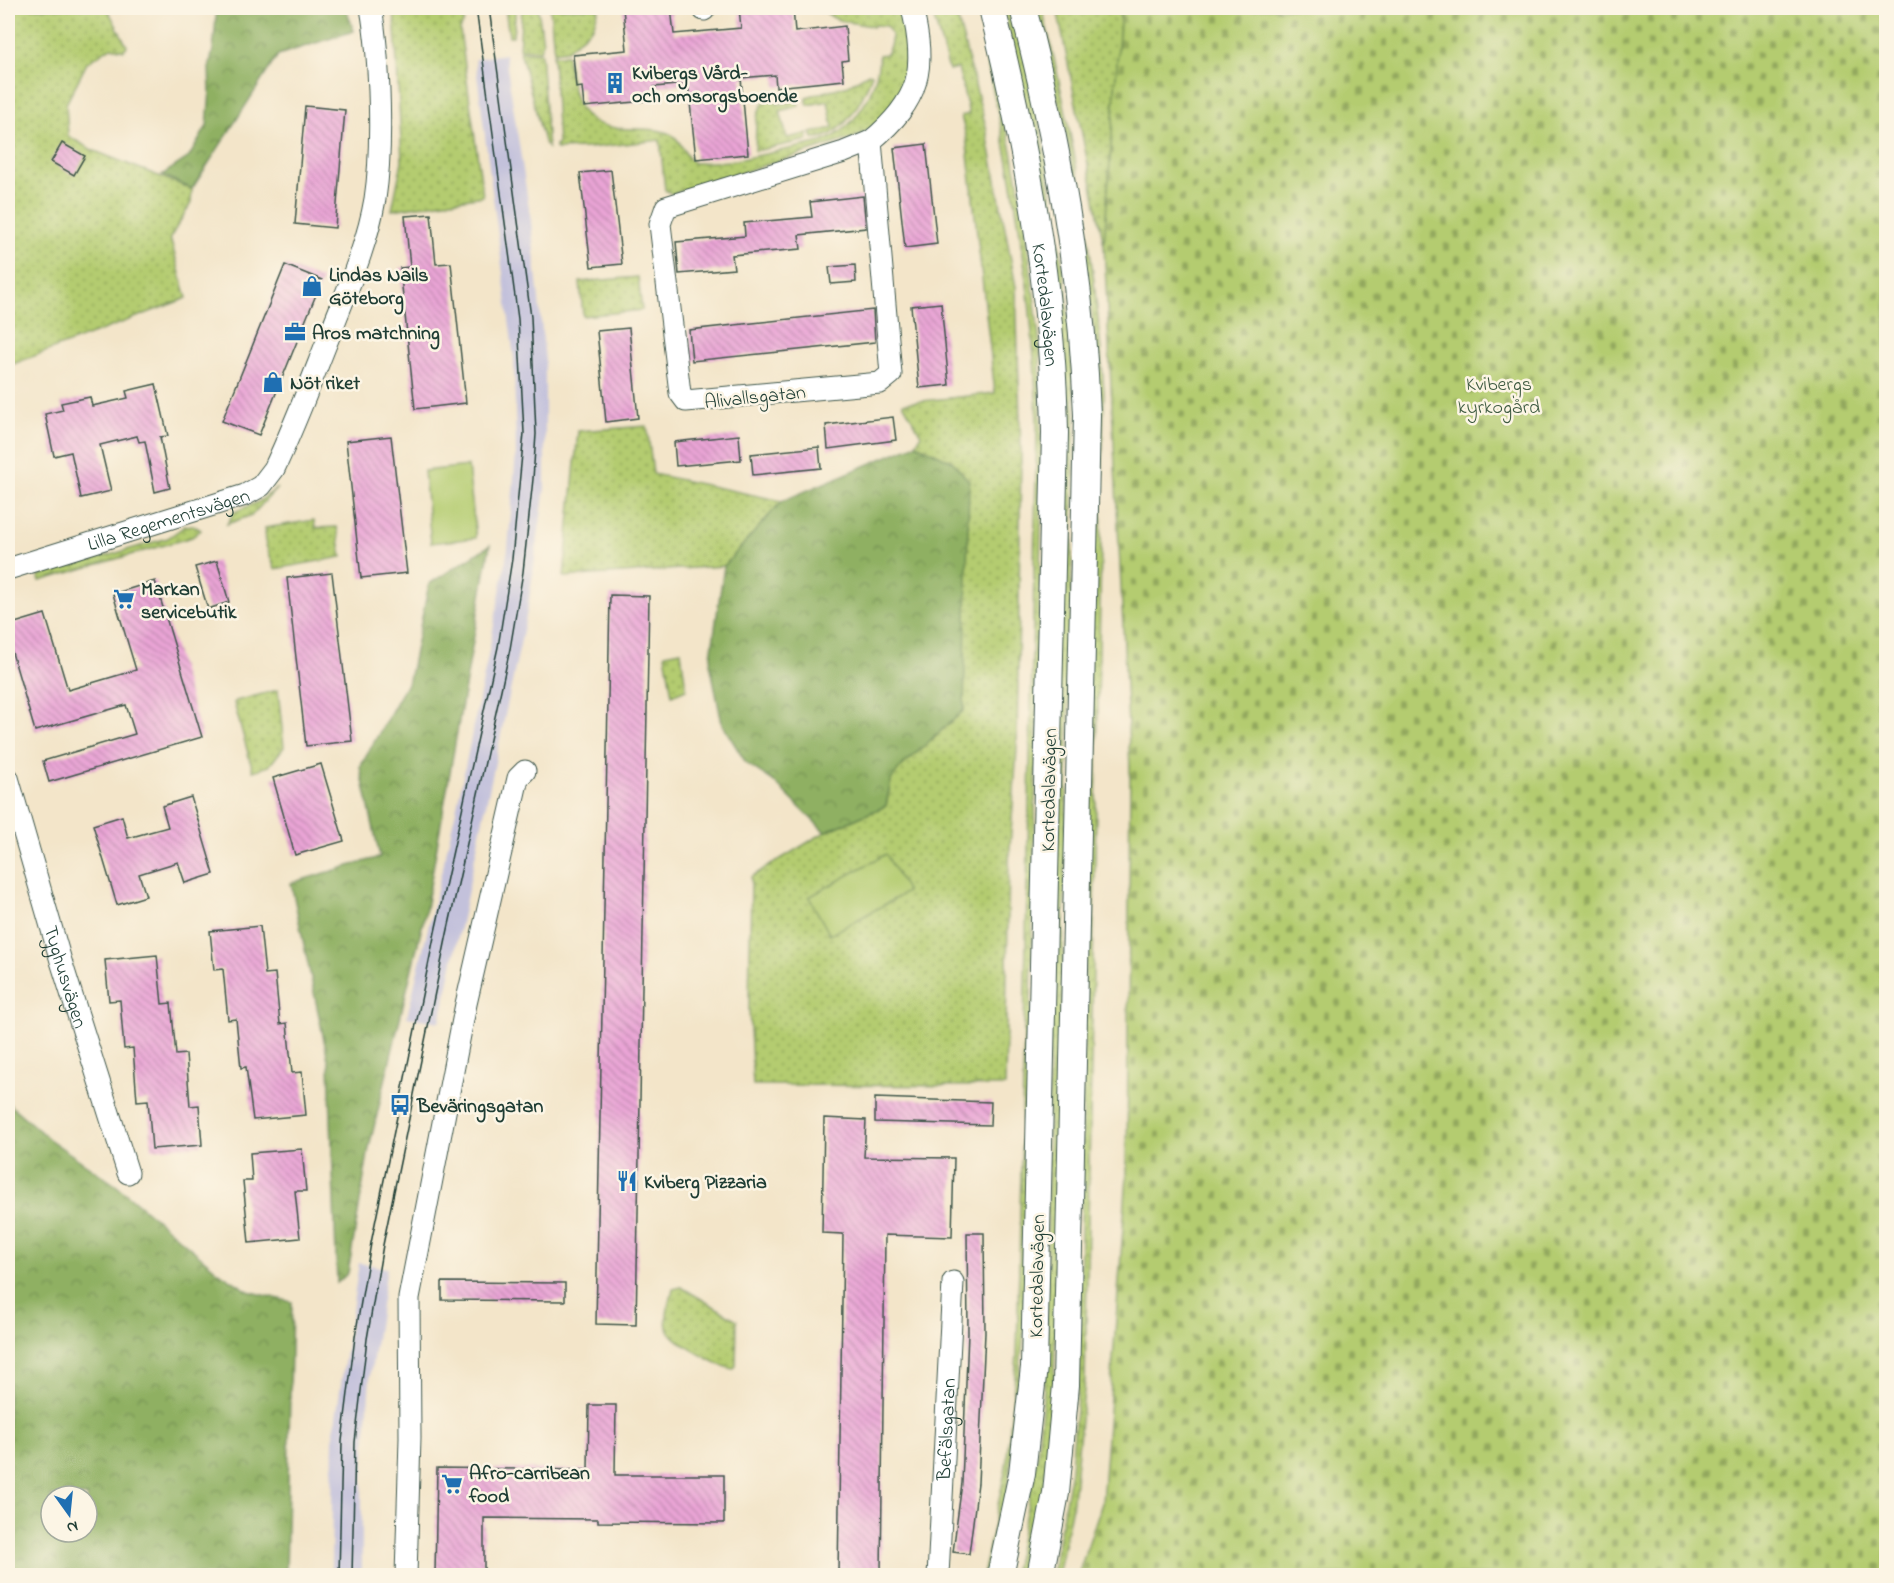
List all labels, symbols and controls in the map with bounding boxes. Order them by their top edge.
place label: Kvibergs Vård- och omsorgsboende [632,60,799,113]
building icon: Kvibergs Vård- och omsorgsboende [603,71,627,95]
street label: Kortedalavägen [1022,242,1064,368]
place label: Lindas Nails Göteborg [329,262,429,315]
shop icon: Lindas Nails Göteborg [300,274,324,298]
office icon: Aros matchning [283,320,307,344]
place label: Aros matchning [312,320,440,350]
shop icon: Nöt riket [261,370,285,394]
place label: Nöt riket [290,370,360,399]
park label: Kvibergs kyrkogård [1458,371,1540,424]
street label: Alivallsgatan [703,379,808,419]
street label: Lilla Regementsvägen [84,482,254,560]
place label: Markan servicebutik [141,576,238,628]
supermarket icon: Markan servicebutik [112,587,136,611]
street label: Kortedalavägen [1035,728,1067,852]
street label: Tyghusvägen [35,923,93,1032]
bus stop icon: Beväringsgatan [388,1093,412,1117]
place label: Beväringsgatan [416,1093,543,1123]
restaurant icon: Kviberg Pizzaria [615,1169,639,1193]
place label: Kviberg Pizzaria [644,1169,767,1199]
street label: Kortedalavägen [1023,1214,1055,1338]
street label: Befälsgatan [931,1377,965,1482]
place label: Afro-carribean food [468,1460,590,1512]
supermarket icon: Afro-carribean food [440,1472,464,1496]
north arrow [39,1484,99,1544]
text: N [64,1514,81,1540]

